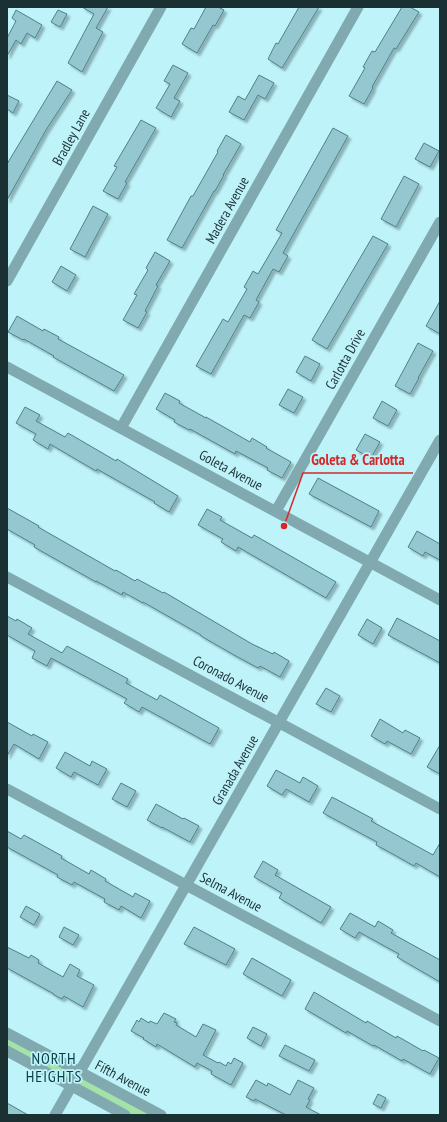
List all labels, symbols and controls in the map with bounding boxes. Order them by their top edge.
street label: Bradley Lane [48,105,94,168]
street label: Madera Avenue [201,173,253,247]
street label: Carlotta Drive [321,325,369,393]
street label: Goleta Avenue [196,446,266,494]
callout: Goleta & Carlotta [303,446,413,473]
text: Goleta & Carlotta [311,450,405,469]
street label: Coronado Avenue [190,651,272,707]
street label: Granada Avenue [208,732,262,808]
street label: Selma Avenue [197,868,265,916]
district label: NORTH HEIGHTS [26,1048,82,1086]
street label: Fifth Avenue [92,1056,154,1100]

